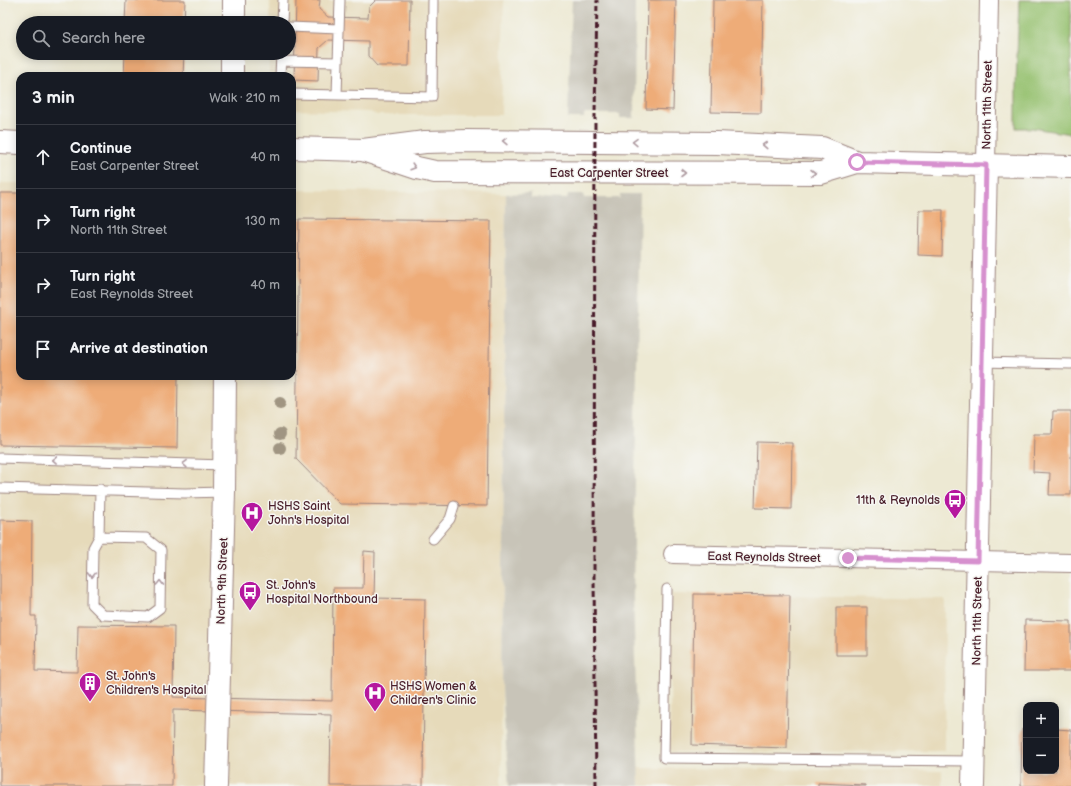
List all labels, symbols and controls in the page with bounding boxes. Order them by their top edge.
search box [16,16,296,60]
icon: search [30,27,52,49]
text: Search here [62,29,145,48]
street label: North 11th Street [979,60,996,150]
text: 3 min [32,88,75,108]
text: Walk · 210 m [209,90,280,106]
one-way arrow [502,137,508,145]
one-way arrow [632,138,638,146]
text: Continue [70,139,132,158]
one-way arrow [762,141,768,150]
icon: ahead [32,146,54,168]
text: 40 m [250,149,280,165]
route start [848,153,866,171]
text: East Carpenter Street [70,158,199,174]
one-way arrow [410,162,417,171]
street label: East Carpenter Street [550,166,669,181]
one-way arrow [680,169,686,177]
one-way arrow [810,169,816,177]
text: Turn right [70,203,135,222]
icon: right [32,210,54,232]
text: 130 m [245,213,280,229]
text: North 11th Street [70,222,167,238]
text: Turn right [70,267,135,286]
icon: right [32,274,54,296]
text: 40 m [250,277,280,293]
text: East Reynolds Street [70,286,193,302]
icon: arrive [32,338,54,360]
text: Arrive at destination [70,339,208,358]
one-way arrow [52,455,58,464]
one-way arrow [182,460,188,468]
bus stop icon: 11th & Reynolds [942,487,968,520]
place label: 11th & Reynolds [856,493,940,508]
place label: HSHS Saint John's Hospital [268,499,349,528]
hospital icon: HSHS Saint John's Hospital [239,500,265,533]
street label: North 9th Street [213,537,232,625]
street label: East Reynolds Street [707,549,821,566]
route end [839,549,857,567]
one-way arrow [88,572,96,578]
street label: North 11th Street [969,576,986,666]
place label: St. John's Hospital Northbound [266,578,378,607]
bus stop icon: St. John's Hospital Northbound [237,579,263,612]
one-way arrow [156,580,164,586]
place label: St. John's Children's Hospital [106,669,206,698]
building icon: St. John's Children's Hospital [77,670,103,703]
place label: HSHS Women & Children's Clinic [390,679,477,708]
hospital icon: HSHS Women & Children's Clinic [362,680,388,713]
map controls [1023,702,1059,774]
button: + [1023,702,1059,738]
button: − [1023,738,1059,774]

